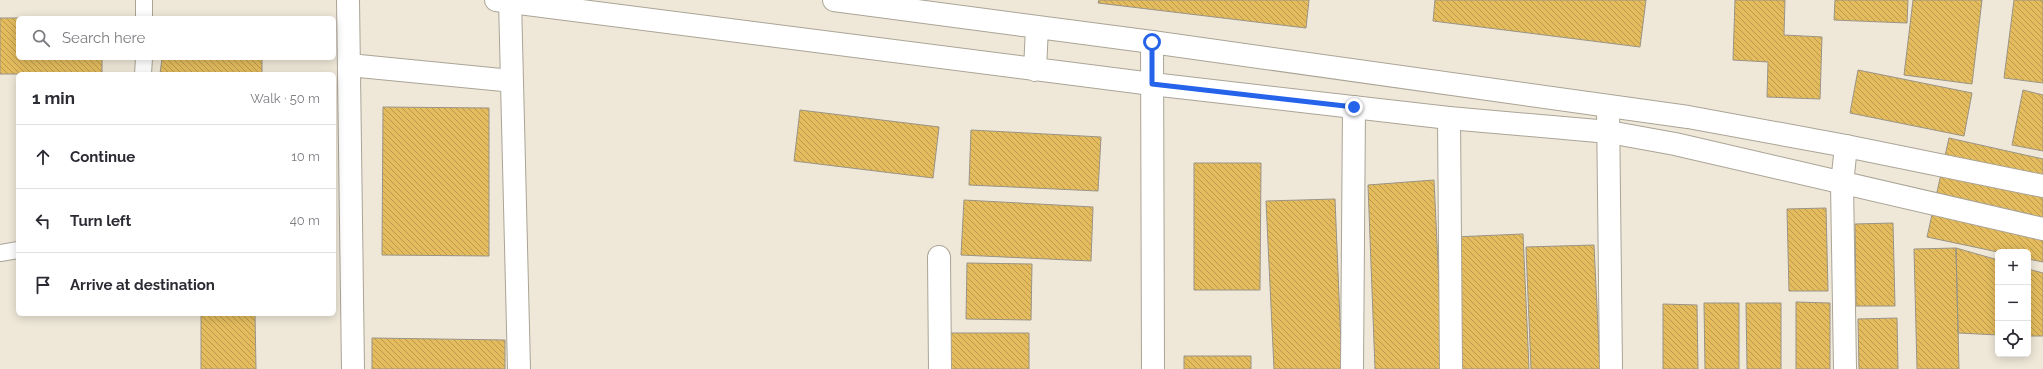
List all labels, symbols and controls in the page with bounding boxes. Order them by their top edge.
search box [16,16,336,60]
icon: search [30,27,52,49]
text: Search here [62,29,145,47]
route start [1143,33,1161,51]
text: 1 min [32,88,75,108]
text: Walk · 50 m [250,91,320,106]
route end [1345,98,1363,116]
icon: ahead [32,146,54,168]
text: Continue [70,148,135,166]
text: 10 m [291,149,320,164]
icon: left [32,210,54,232]
text: Turn left [70,212,131,230]
text: 40 m [290,213,320,228]
map controls [1995,249,2031,357]
button: + [1995,249,2031,285]
icon: arrive [32,274,54,296]
text: Arrive at destination [70,276,215,294]
button: − [1995,285,2031,321]
button: locate [1995,321,2031,357]

